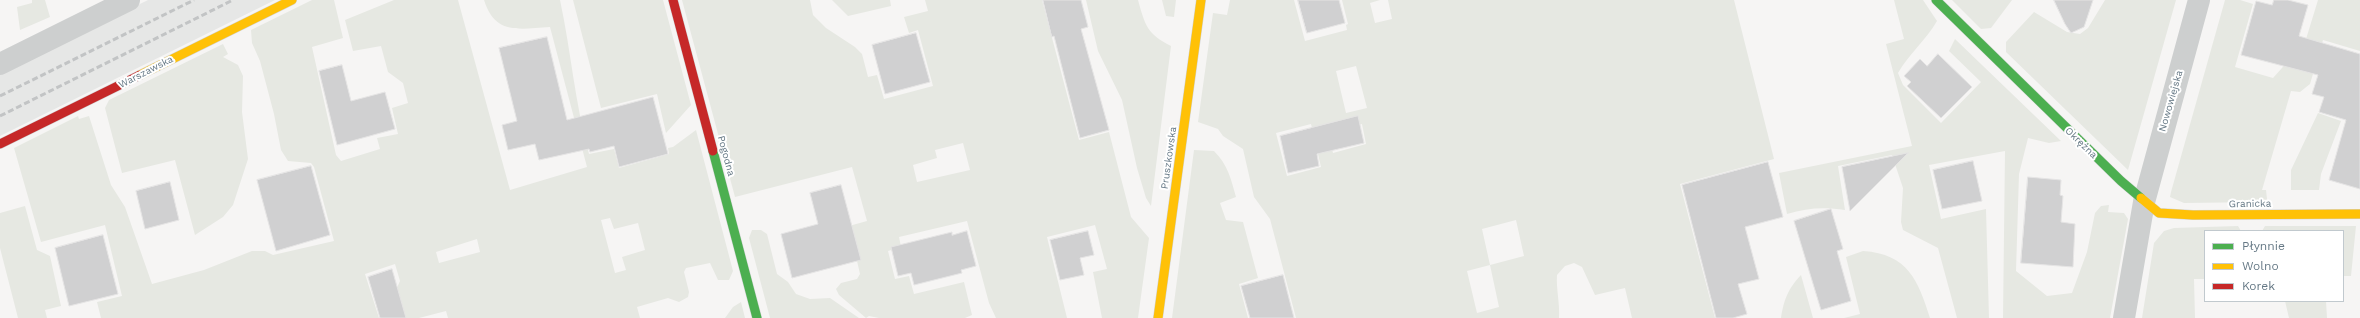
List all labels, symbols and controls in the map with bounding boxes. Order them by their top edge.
street label: Warszawska [117,53,175,91]
street label: Nowowiejska [2157,69,2185,133]
street label: Okrężna [2062,125,2100,161]
street label: Pruszkowska [1159,126,1179,190]
street label: Pogodna [715,134,737,178]
street label: Granicka [2229,198,2271,210]
legend [2204,230,2344,302]
text: Płynnie [2242,239,2285,253]
text: Wolno [2242,259,2279,273]
text: Korek [2242,279,2275,293]

